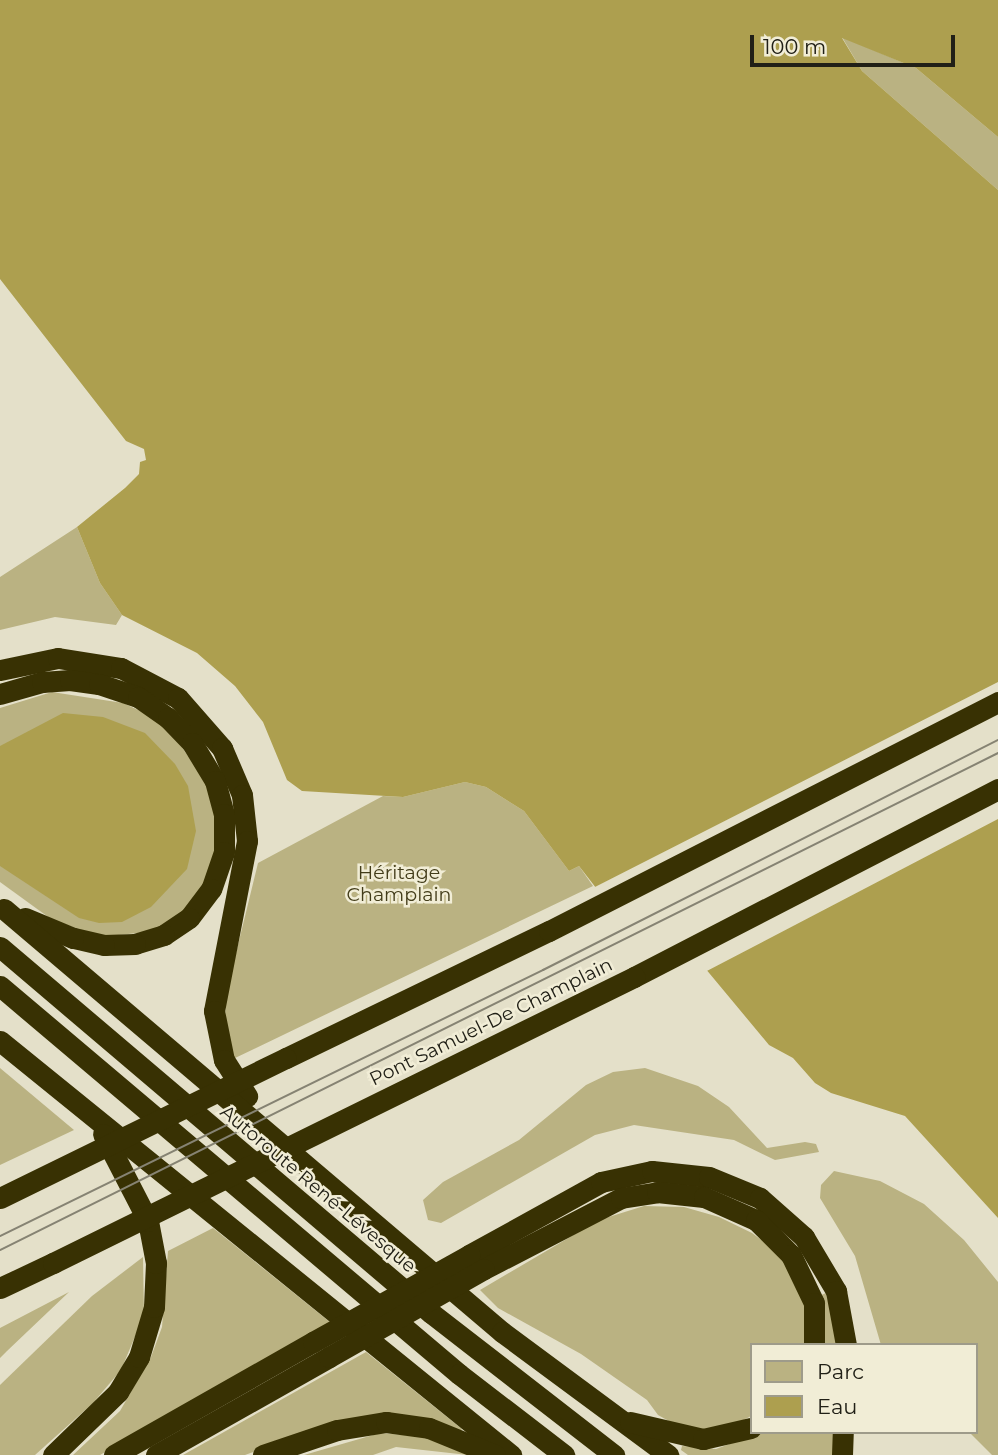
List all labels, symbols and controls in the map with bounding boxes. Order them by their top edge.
scale bar [753,21,958,65]
text: 100 m [763,34,826,59]
park label: Héritage Champlain [347,862,451,906]
street label: Pont Samuel-De Champlain [366,953,616,1091]
street label: Autoroute René-Lévesque [215,1100,421,1278]
legend [750,1343,977,1434]
text: Parc [817,1359,864,1384]
text: Eau [817,1394,857,1419]

